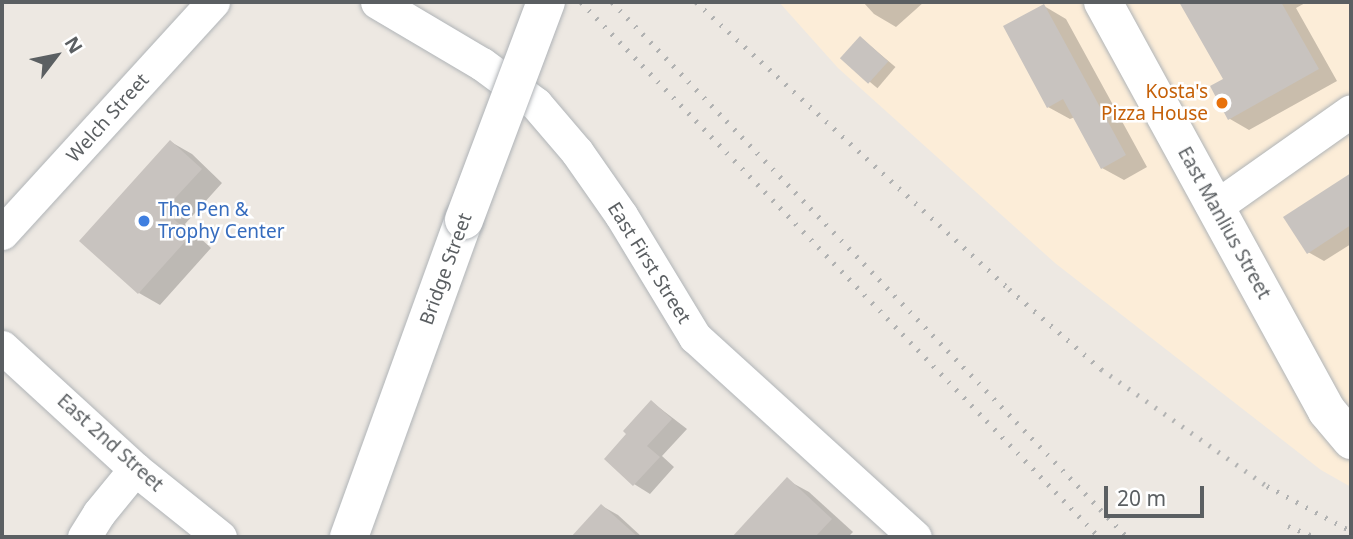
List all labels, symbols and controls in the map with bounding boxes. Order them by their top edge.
north arrow [21,21,91,91]
text: N [59,31,89,58]
street label: Welch Street [62,69,154,167]
place label: Kosta's Pizza House [1101,81,1208,125]
marker: Kosta's Pizza House [1214,95,1230,111]
street label: East Manlius Street [1173,143,1275,303]
street label: East First Street [603,198,695,328]
place label: The Pen & Trophy Center [158,199,285,243]
street label: Bridge Street [415,210,477,328]
marker: The Pen & Trophy Center [136,213,152,229]
street label: East 2nd Street [52,390,168,496]
scale bar [1108,472,1208,516]
text: 20 m [1117,484,1166,512]

